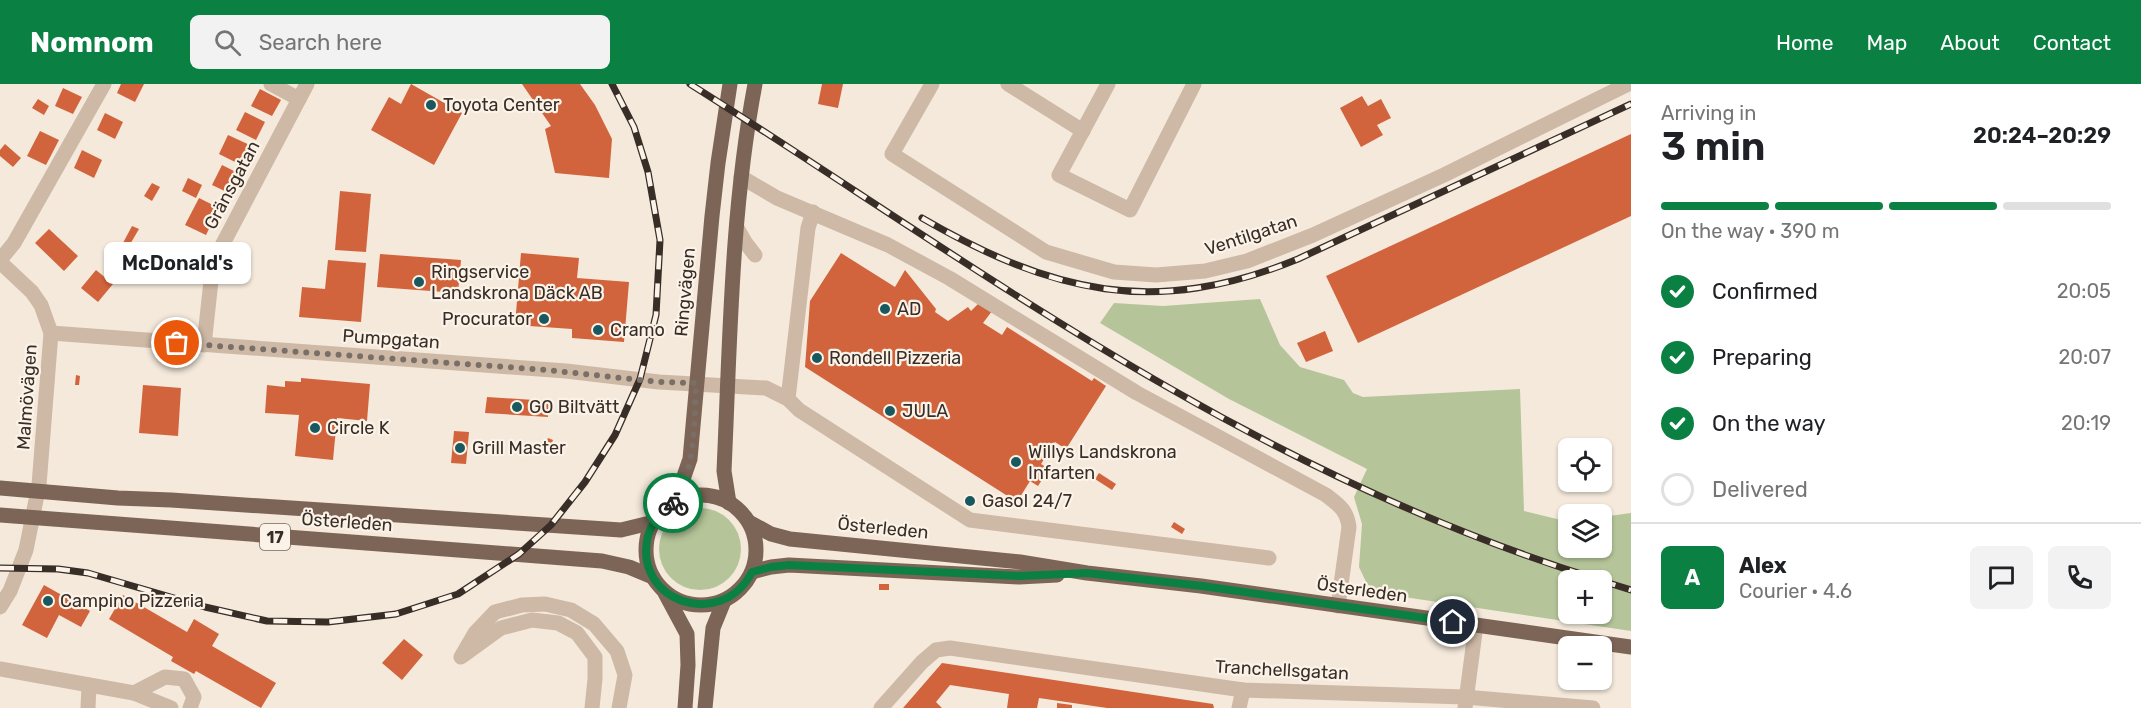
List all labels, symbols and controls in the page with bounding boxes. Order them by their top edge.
search box [190,15,610,69]
text: Nomnom [30,26,154,59]
icon: search [211,26,244,59]
text: Search here [259,29,382,56]
text: Home [1776,30,1833,55]
text: Map [1866,30,1907,55]
text: About [1940,30,2000,55]
text: Contact [2033,30,2111,55]
place label: Toyota Center [443,94,560,116]
marker: Toyota Center [424,98,438,112]
text: Arriving in [1661,101,1756,125]
text: 20:24–20:29 [1973,122,2111,149]
text: 3 min [1661,124,1766,170]
street label: Gränsgatan [199,137,265,233]
street label: Ventilgatan [1202,210,1300,260]
text: On the way · 390 m [1661,219,1840,243]
callout: McDonald's [104,241,250,283]
street label: Ringvägen [670,247,700,337]
text: McDonald's [122,251,233,275]
place label: Ringservice Landskrona Däck AB [431,261,603,304]
marker: Ringservice Landskrona Däck AB [412,275,426,289]
icon: check [1661,275,1694,308]
text: Confirmed [1712,278,1818,305]
text: 20:05 [2057,279,2111,303]
place label: AD [897,298,921,320]
marker: AD [878,302,892,316]
place label: Procurator [442,308,532,330]
marker: Procurator [537,312,551,326]
pin [151,317,202,368]
place label: Cramo [610,319,665,341]
marker: Cramo [591,323,605,337]
street label: Pumpgatan [342,325,440,353]
icon: bag [160,326,193,359]
icon: check [1661,341,1694,374]
street label: Malmövägen [12,343,42,451]
text: Preparing [1712,344,1812,371]
text: 20:07 [2058,345,2111,369]
place label: Rondell Pizzeria [829,347,961,369]
marker: Rondell Pizzeria [810,351,824,365]
place label: GO Biltvätt [529,396,619,418]
marker: GO Biltvätt [510,400,524,414]
place label: JULA [902,400,948,422]
marker: JULA [883,404,897,418]
icon: check [1661,407,1694,440]
text: On the way [1712,410,1826,437]
text: 20:19 [2061,411,2111,435]
place label: Circle K [327,417,390,439]
marker: Circle K [308,421,322,435]
place label: Grill Master [472,437,566,459]
map controls [1558,438,1612,690]
button: locate [1558,438,1612,492]
marker: Grill Master [453,441,467,455]
place label: Willys Landskrona Infarten [1028,441,1177,484]
marker: Willys Landskrona Infarten [1009,455,1023,469]
courier [643,473,703,533]
text: Delivered [1712,476,1808,503]
icon: bike [657,487,690,520]
place label: Gasol 24/7 [982,490,1072,512]
marker: Gasol 24/7 [963,494,977,508]
button: layers [1558,504,1612,558]
street label: Österleden [301,508,393,536]
street label: Österleden [836,512,930,544]
road number: 17 [260,524,290,550]
button: chat [1970,546,2033,609]
button: phone [2048,546,2111,609]
text: Alex [1739,552,1787,579]
text: A [1685,564,1700,591]
button: + [1558,570,1612,624]
street label: Österleden [1315,573,1409,607]
text: Courier · 4.6 [1739,579,1852,603]
place label: Campino Pizzeria [60,590,204,612]
marker: Campino Pizzeria [41,594,55,608]
pin [1427,596,1478,647]
icon: home [1436,605,1469,638]
button: − [1558,636,1612,690]
street label: Tranchellsgatan [1215,656,1349,684]

